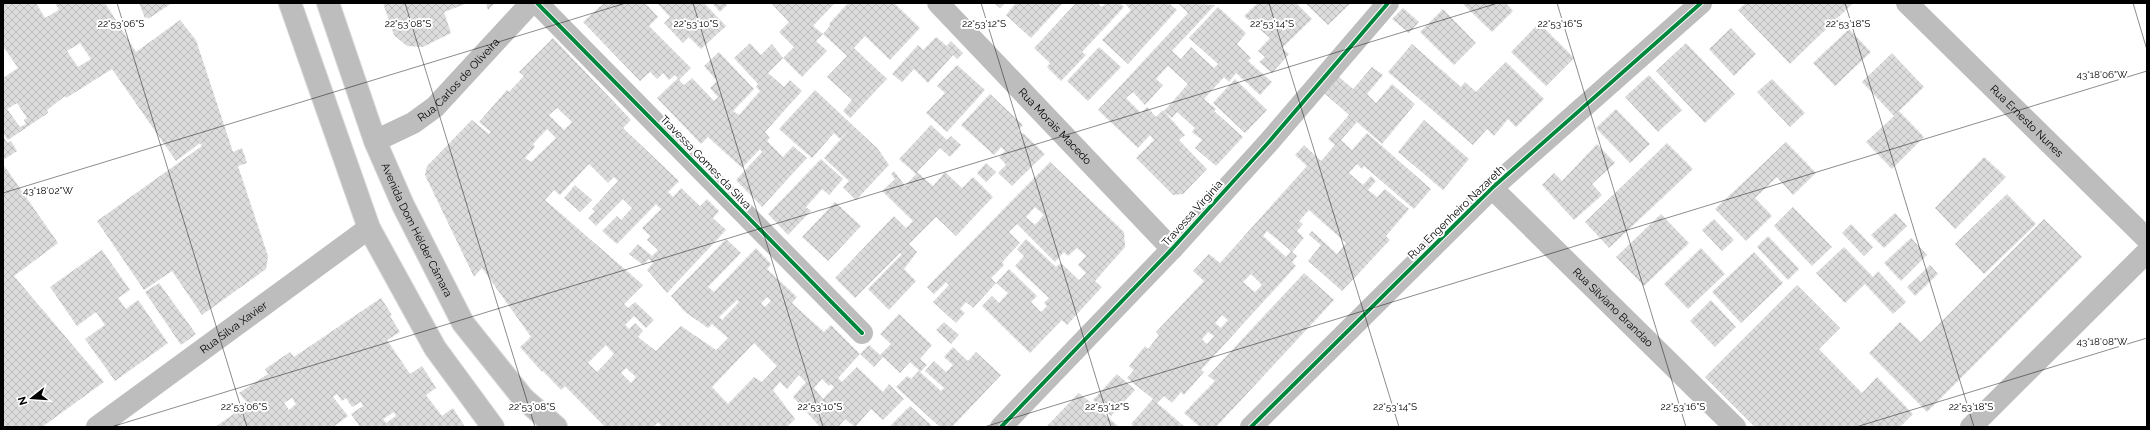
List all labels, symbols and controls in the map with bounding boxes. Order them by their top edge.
text: 22°53'06"S [98,18,144,29]
text: 22°53'08"S [385,18,431,29]
text: 22°53'10"S [674,18,718,29]
text: 22°53'12"S [962,18,1006,29]
text: 22°53'14"S [1250,18,1294,29]
text: 22°53'16"S [1538,18,1582,29]
text: 22°53'18"S [1826,18,1870,29]
street label: Rua Carlos de Oliveira [415,36,502,125]
text: 43°18'06"W [2077,69,2128,80]
street label: Rua Ernesto Nunes [1987,82,2066,160]
street label: Rua Morais Macedo [1015,86,1094,168]
street label: Travessa Gomes da Silva [657,113,754,212]
street label: Avenida Dom Hélder Câmara [378,161,455,299]
street label: Rua Engenheiro Nazareth [1405,163,1507,262]
street label: Travessa Virginia [1159,178,1225,249]
text: 43°18'02"W [23,185,74,196]
street label: Rua Silviano Brandao [1570,265,1656,350]
street label: Rua Silva Xavier [198,299,270,357]
text: 43°18'08"W [2077,336,2128,347]
north arrow [12,378,52,418]
text: N [15,395,30,407]
text: 22°53'06"S [221,401,267,412]
text: 22°53'08"S [509,401,555,412]
text: 22°53'10"S [798,401,842,412]
text: 22°53'12"S [1085,401,1129,412]
text: 22°53'14"S [1373,401,1417,412]
text: 22°53'16"S [1661,401,1705,412]
text: 22°53'18"S [1949,401,1993,412]

